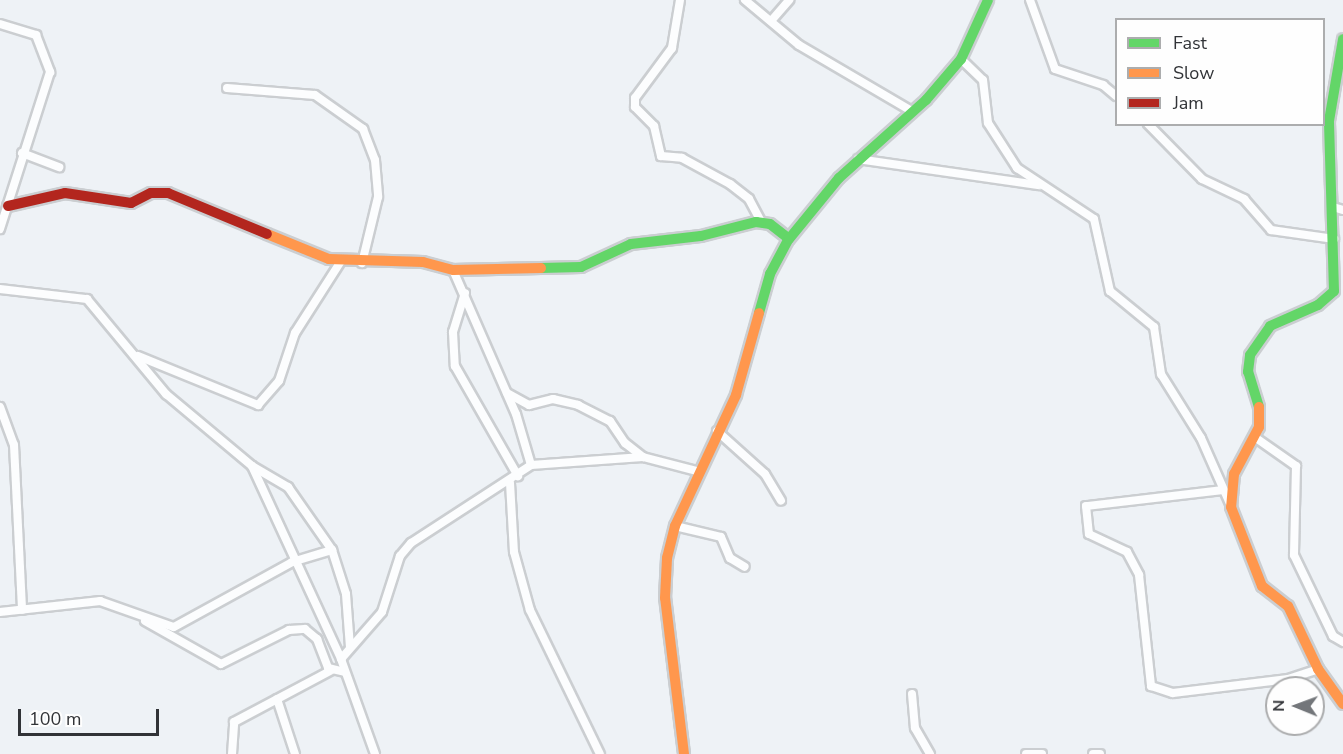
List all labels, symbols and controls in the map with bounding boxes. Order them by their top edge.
legend [1115,18,1325,126]
text: Fast [1173,31,1207,55]
text: Slow [1173,61,1214,85]
text: Jam [1173,91,1204,115]
north arrow [1265,676,1325,736]
scale bar [21,697,162,735]
text: N [1268,700,1290,712]
text: 100 m [29,707,81,731]

